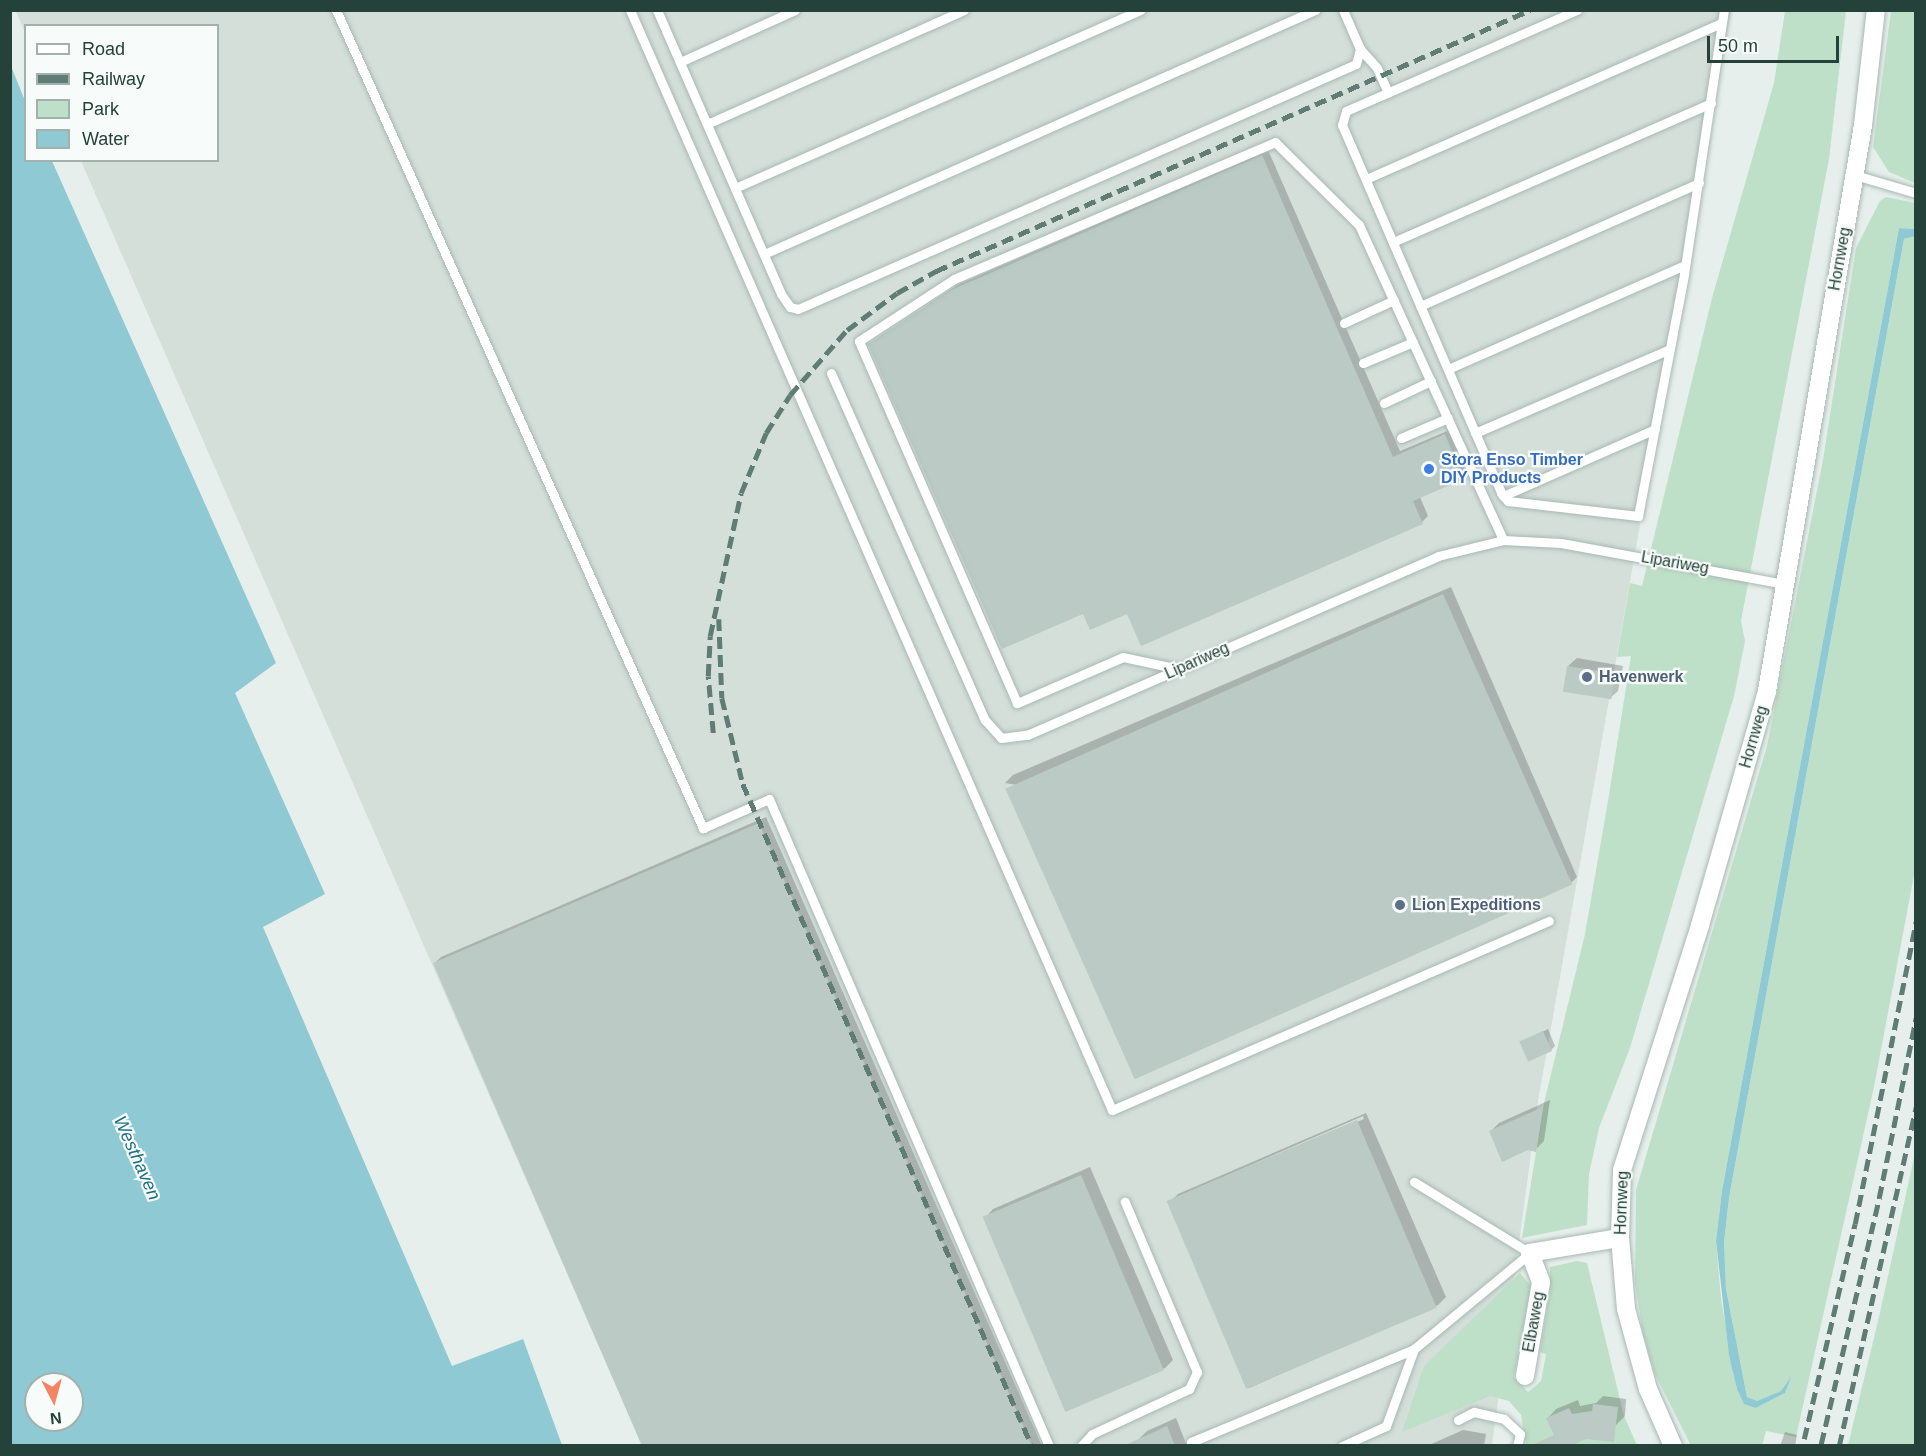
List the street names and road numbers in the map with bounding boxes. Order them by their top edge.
street label: Hornweg [1825,226,1855,292]
street label: Lipariweg [1640,548,1710,578]
street label: Lipariweg [1162,638,1232,684]
street label: Hornweg [1736,704,1772,770]
street label: Hornweg [1611,1171,1633,1235]
street label: Elbaweg [1519,1290,1549,1354]

